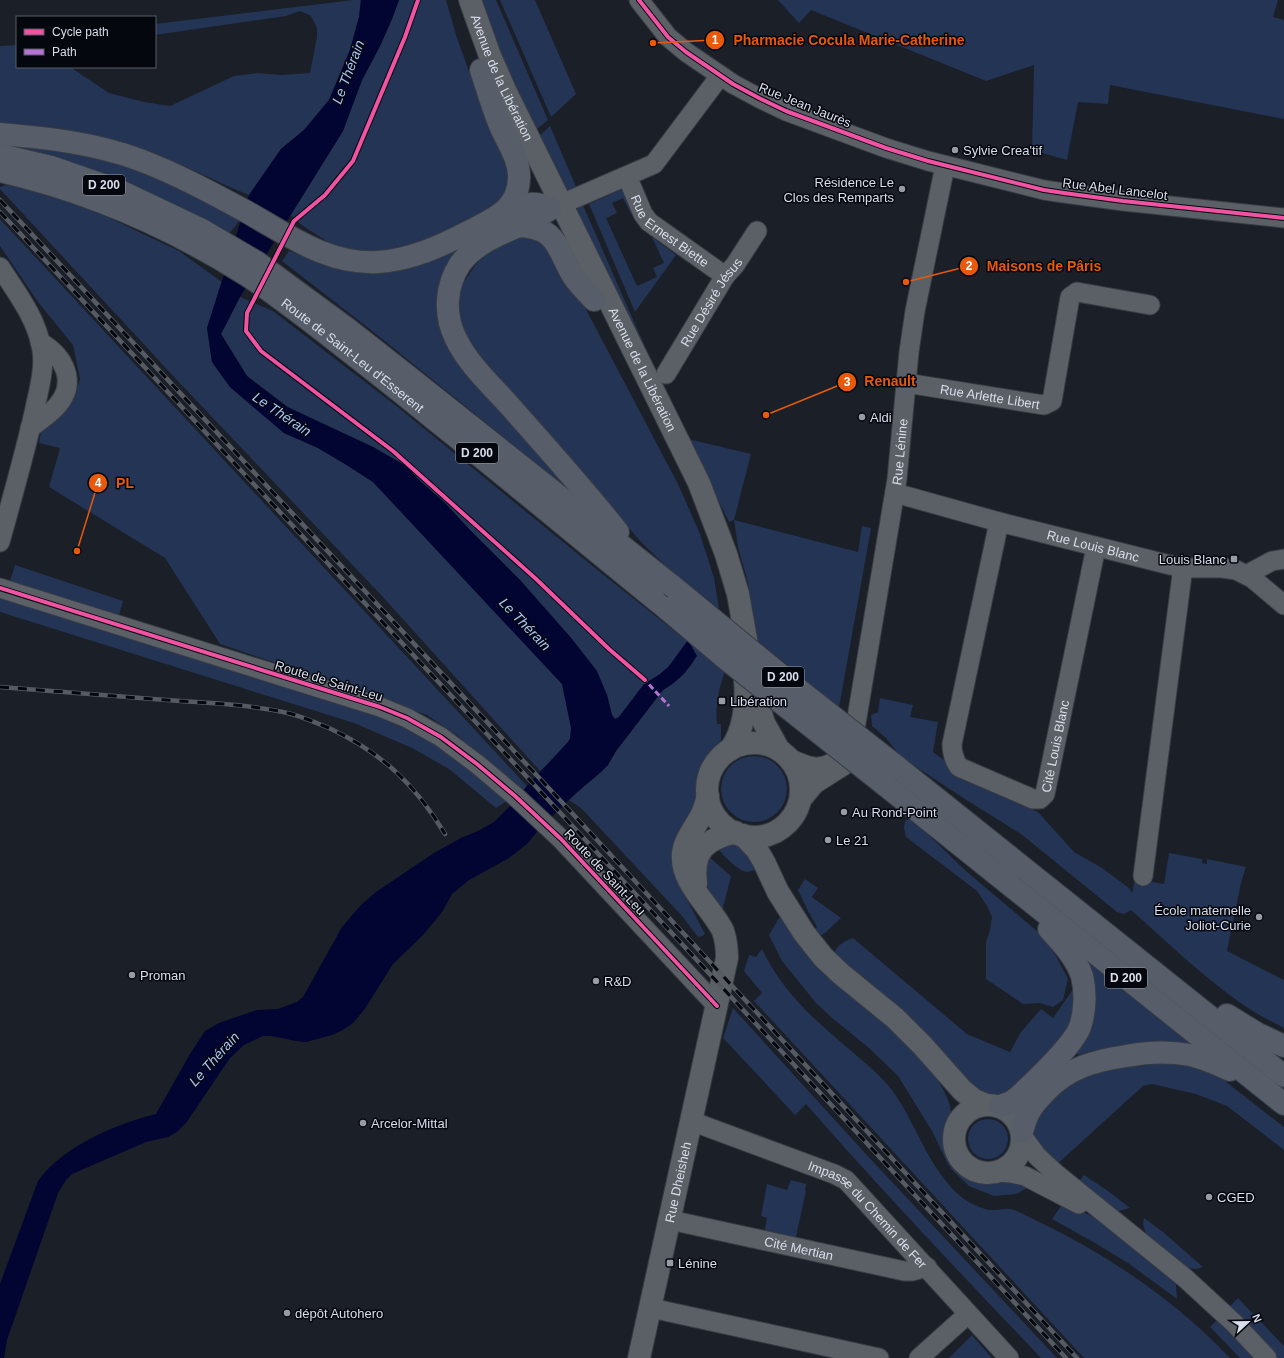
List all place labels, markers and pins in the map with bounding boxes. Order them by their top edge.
callout: Pharmacie Cocula Marie-Catherine [705,27,972,53]
place label: Sylvie Crea'tif [963,143,1042,158]
marker: Sylvie Crea'tif [950,145,960,155]
place label: Résidence Le Clos des Remparts [783,175,894,205]
marker: Résidence Le Clos des Remparts [897,184,907,194]
callout: Maisons de Pâris [959,253,1110,279]
callout: Renault [837,369,924,395]
place label: Aldi [870,410,892,425]
marker: Aldi [857,412,867,422]
callout: PL [88,470,142,496]
place label: Louis Blanc [1159,552,1226,567]
marker: Louis Blanc [1229,554,1239,564]
place label: Libération [730,694,787,709]
marker: Libération [717,696,727,706]
place label: Au Rond-Point [852,805,937,820]
marker: Au Rond-Point [839,807,849,817]
place label: Le 21 [836,833,869,848]
marker: Le 21 [823,835,833,845]
place label: École maternelle Joliot-Curie [1154,903,1251,933]
marker: École maternelle Joliot-Curie [1254,912,1264,922]
place label: Proman [140,968,186,983]
marker: Proman [127,970,137,980]
place label: R&D [604,974,631,989]
marker: R&D [591,976,601,986]
place label: Arcelor-Mittal [371,1116,448,1131]
marker: Arcelor-Mittal [358,1118,368,1128]
place label: CGED [1217,1190,1255,1205]
marker: CGED [1204,1192,1214,1202]
place label: Lénine [678,1256,717,1271]
marker: Lénine [665,1258,675,1268]
place label: dépôt Autohero [295,1306,383,1321]
marker: dépôt Autohero [282,1308,292,1318]

